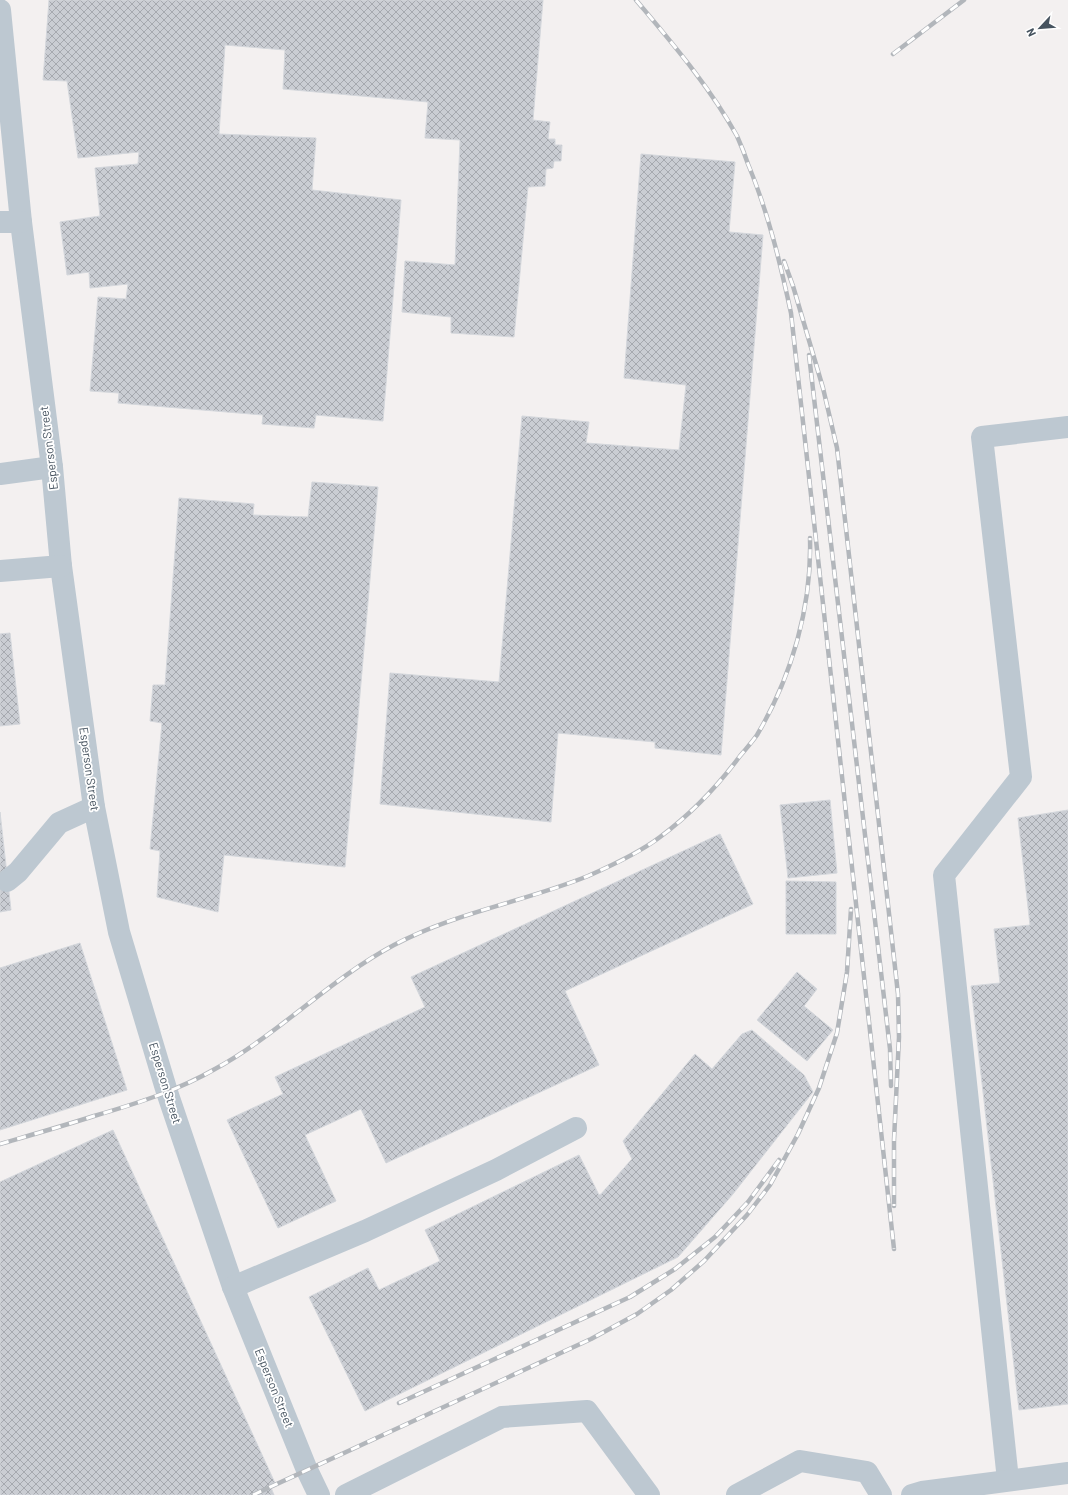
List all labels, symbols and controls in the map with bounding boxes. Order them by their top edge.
north arrow [1020,8,1060,48]
text: N [1023,26,1038,39]
street label: Esperson Street [36,405,60,491]
street label: Esperson Street [77,726,103,812]
street label: Esperson Street [147,1040,185,1125]
street label: Esperson Street [253,1346,297,1429]

